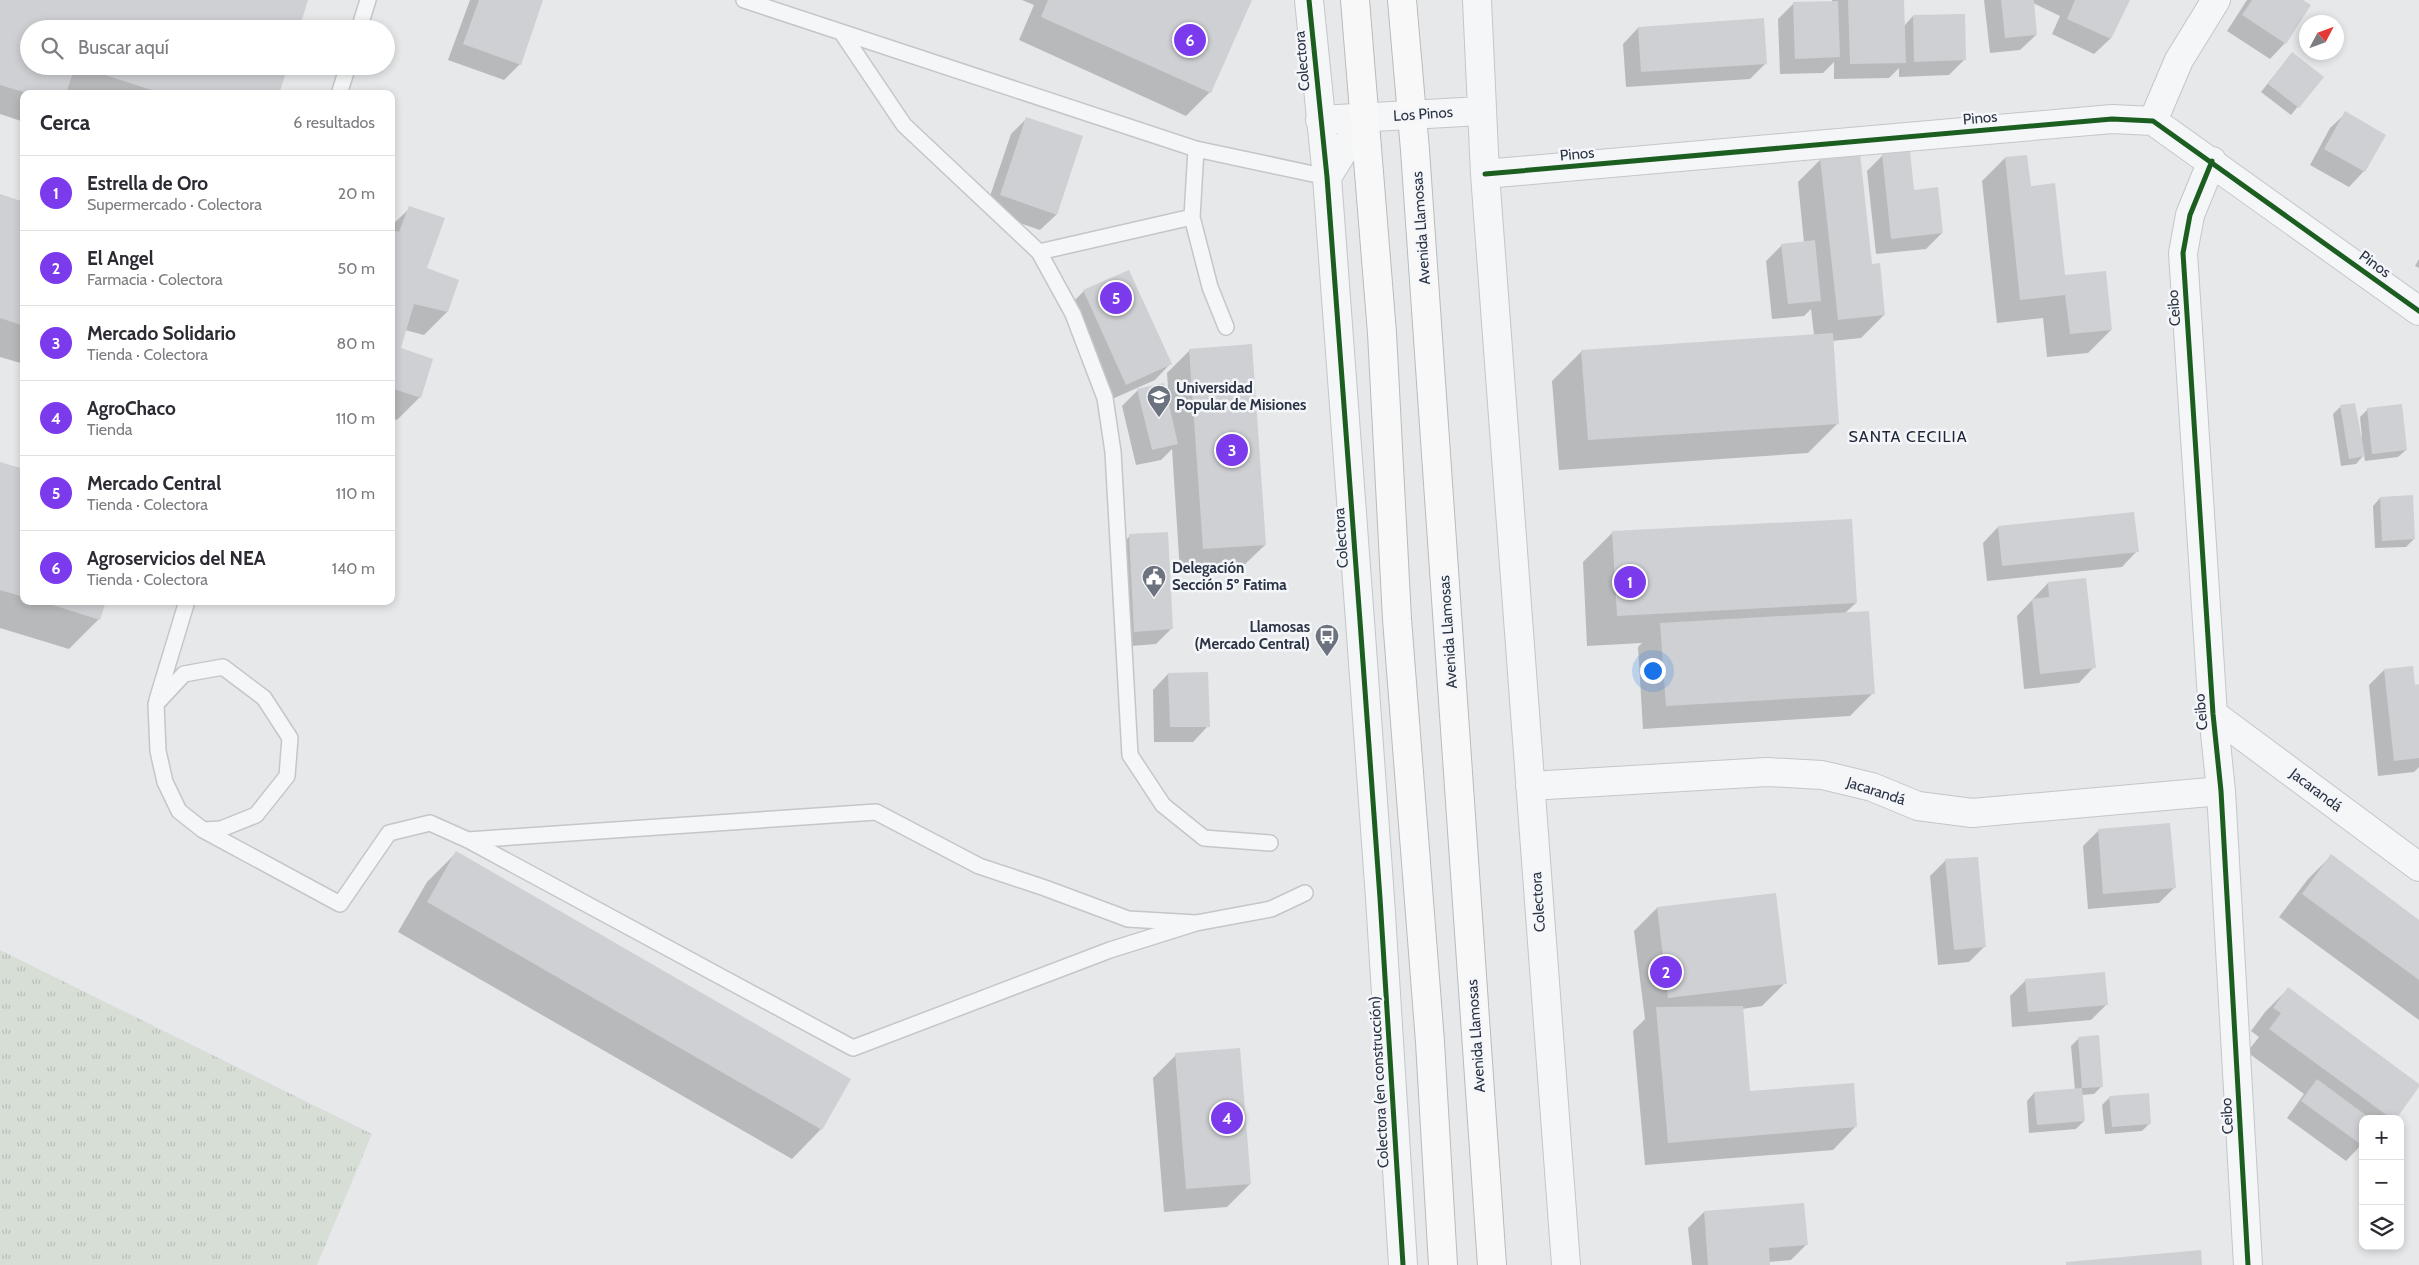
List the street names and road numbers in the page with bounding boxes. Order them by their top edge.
street label: Colectora [1290,29,1314,92]
street label: Los Pinos [1393,103,1453,125]
street label: Pinos [1962,108,1998,128]
street label: Pinos [1559,144,1595,164]
street label: Avenida Llamosas [1408,171,1434,285]
street label: Pinos [2356,247,2394,281]
street label: Ceibo [2164,289,2184,327]
street label: Colectora [1330,506,1352,569]
street label: Avenida Llamosas [1435,575,1461,689]
street label: Ceibo [2190,693,2212,731]
street label: Jacarandá [2286,764,2346,816]
street label: Jacarandá [1843,773,1908,809]
street label: Colectora [1527,870,1549,933]
street label: Avenida Llamosas [1463,979,1489,1093]
street label: Colectora (en construcción) [1366,996,1392,1168]
street label: Ceibo [2217,1097,2237,1135]

